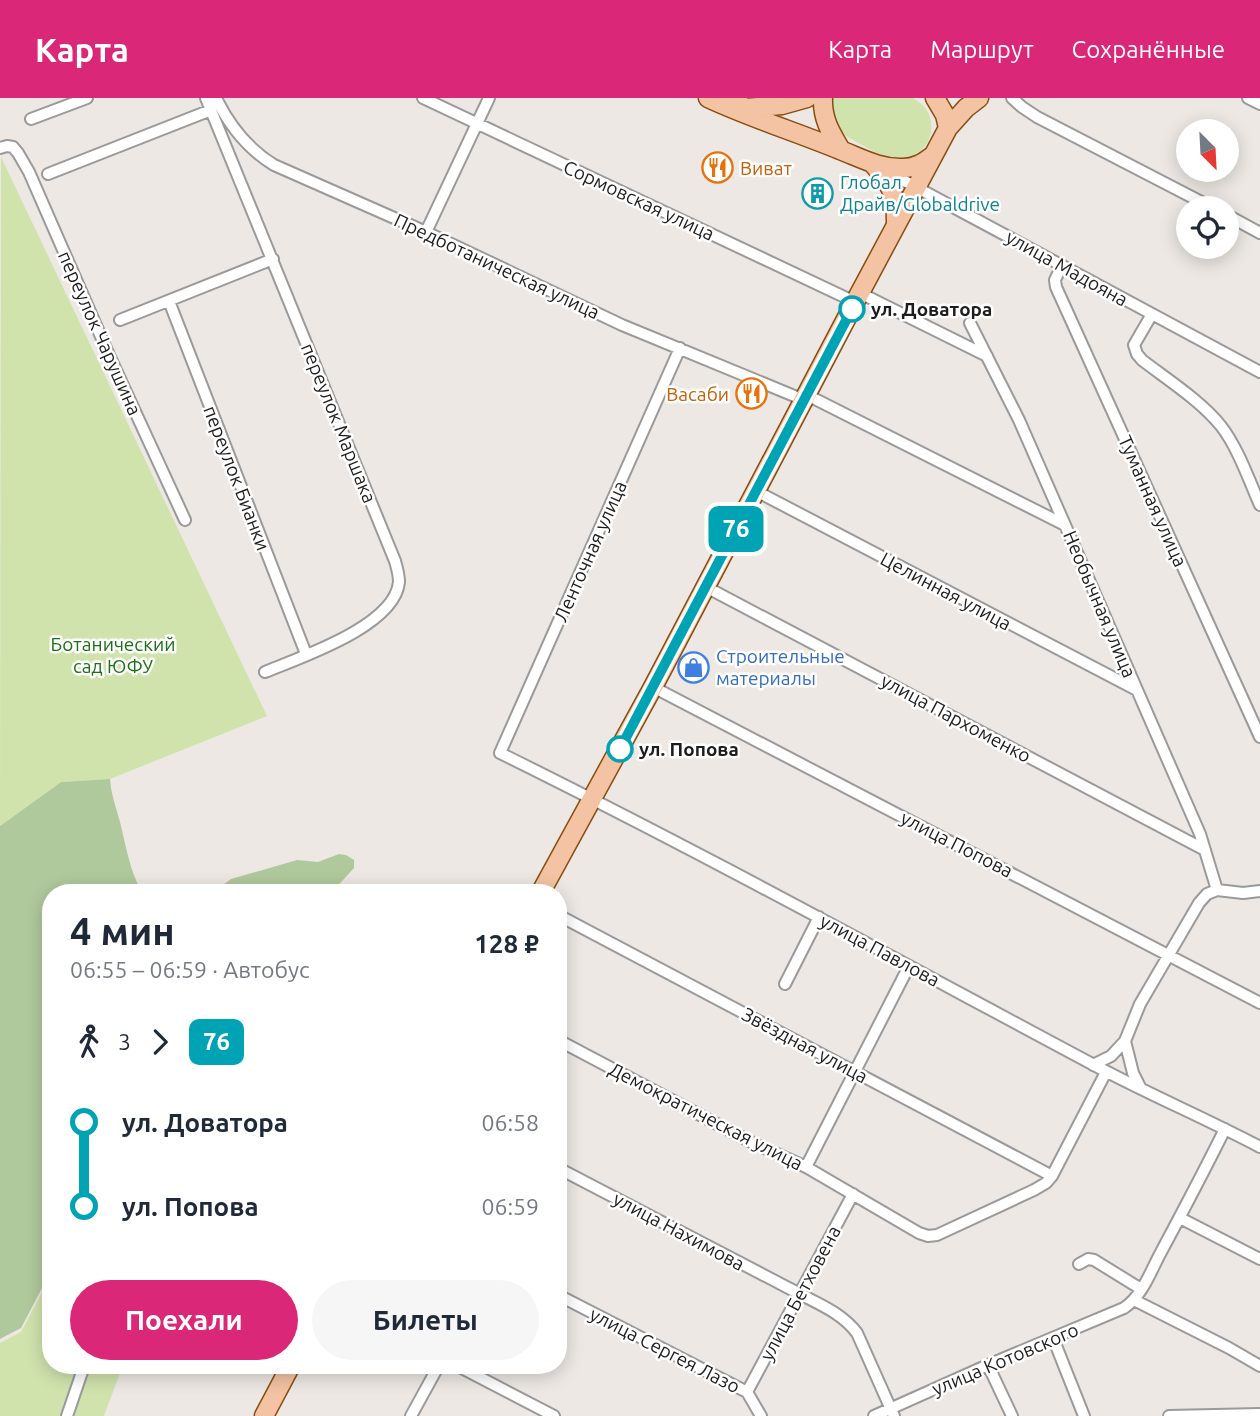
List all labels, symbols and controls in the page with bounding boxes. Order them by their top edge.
text: Карта [35,31,129,68]
text: Карта [828,36,892,63]
text: Маршрут [930,36,1034,63]
text: Сохранённые [1072,36,1225,63]
north arrow [1176,119,1239,182]
map controls [1176,119,1239,259]
restaurant icon: Виват [700,151,734,185]
street label: Сормовская улица [560,155,718,245]
place label: Виват [740,157,793,179]
place label: Глобал Драйв/Globaldrive [840,171,1000,215]
building icon: Глобал Драйв/Globaldrive [800,176,834,210]
button: locate [1176,196,1239,259]
street label: Предботаническая улица [391,209,603,323]
street label: улица Мадояна [1002,225,1132,311]
street label: переулок Чарушина [54,247,146,419]
marker: ул. Доватора [839,296,865,322]
place label: ул. Доватора [871,298,992,320]
street label: переулок Маршака [297,340,381,506]
restaurant icon: Васаби [735,377,769,411]
place label: Васаби [666,383,729,405]
street label: переулок Бианки [199,403,275,553]
street label: Туманная улица [1114,432,1192,570]
street label: Ленточная улица [549,477,631,625]
line badge: 76 [704,506,768,552]
text: 76 [722,515,750,542]
street label: Необычная улица [1059,527,1141,681]
street label: Целинная улица [877,547,1015,635]
park label: Ботанический сад ЮФУ [51,633,175,677]
place label: Строительные материалы [716,645,845,689]
shop icon: Строительные материалы [676,650,710,684]
street label: улица Пархоменко [877,669,1035,767]
marker: ул. Попова [607,736,633,762]
place label: ул. Попова [639,738,739,760]
street label: улица Попова [897,806,1017,882]
street label: улица Павлова [816,909,944,991]
text: 4 мин [70,910,175,952]
text: 128 ₽ [474,929,539,958]
text: 06:55 – 06:59 · Автобус [70,957,310,982]
street label: Звёздная улица [738,1003,872,1087]
icon: walk [70,1023,108,1061]
icon: forward [141,1023,179,1061]
text: 76 [203,1028,230,1055]
text: 3 [118,1029,131,1054]
street label: Демократическая улица [605,1058,807,1174]
text: ул. Доватора [122,1108,288,1137]
text: 06:58 [481,1110,539,1135]
street label: улица Нахимова [610,1187,748,1275]
text: ул. Попова [122,1192,259,1221]
text: 06:59 [481,1194,539,1219]
street label: улица Бетховена [755,1222,845,1364]
button: Поехали [70,1280,298,1360]
button: Билеты [312,1280,539,1360]
street label: улица Сергея Лазо [586,1303,744,1397]
street label: улица Котовского [928,1318,1082,1400]

